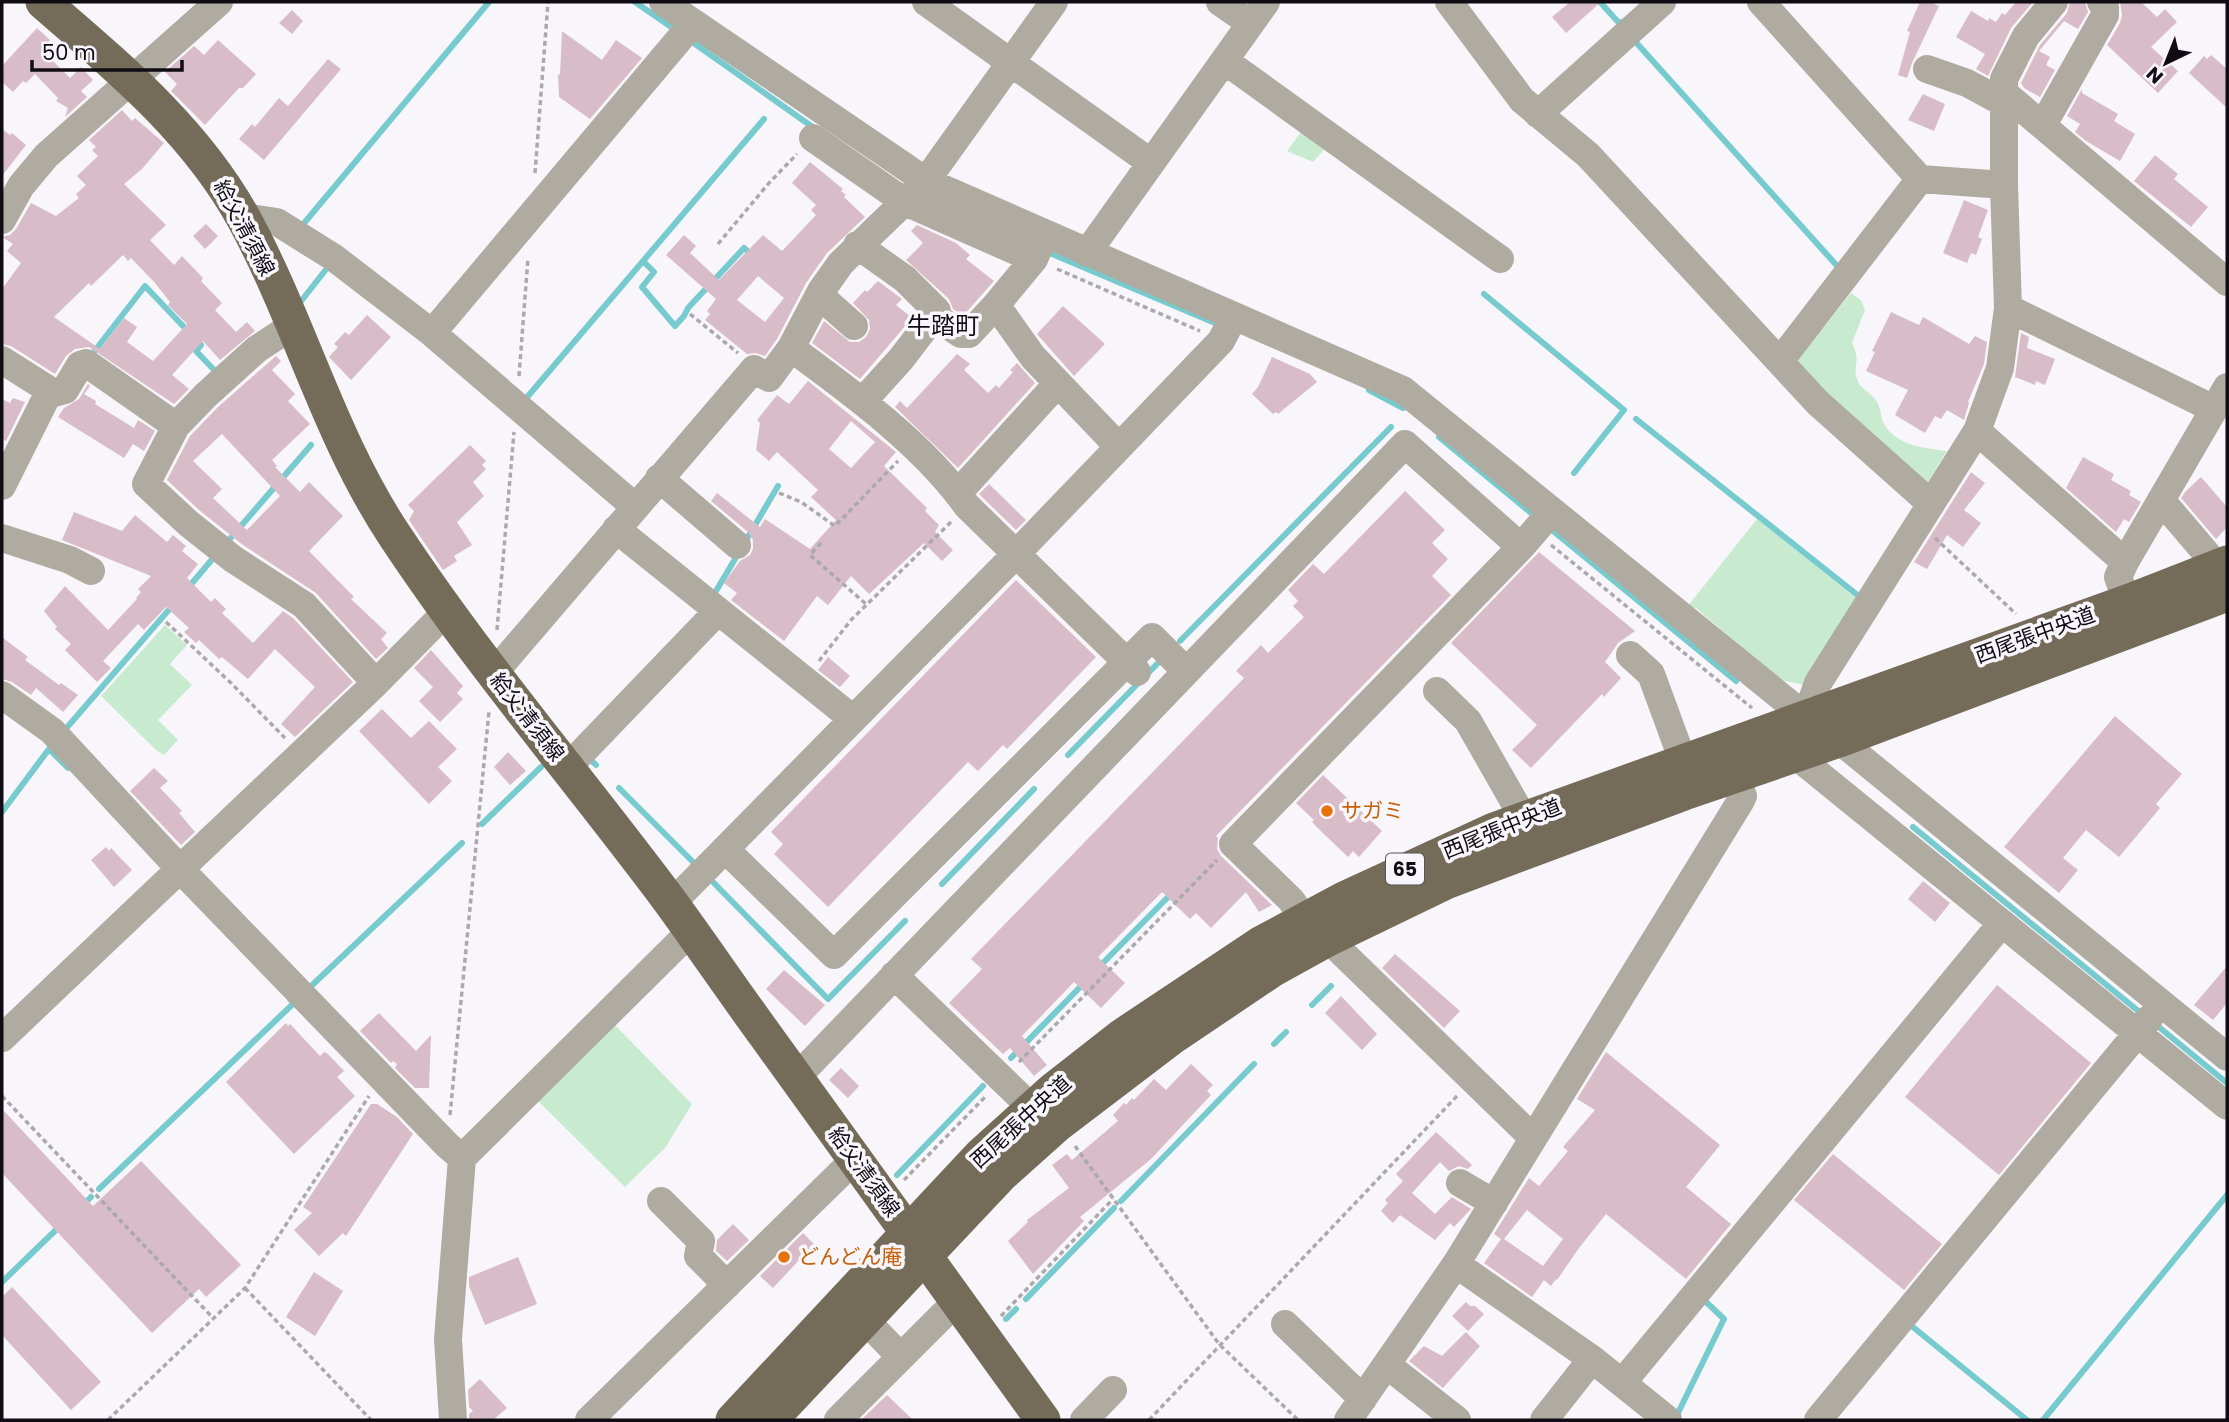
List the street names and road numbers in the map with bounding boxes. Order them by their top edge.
street label: 給父清須線 [207,175,282,281]
street label: 西尾張中央道 [1971,599,2099,670]
street label: 給父清須線 [484,666,571,767]
street label: 西尾張中央道 [1438,791,1566,866]
road number: 65 [1386,854,1424,884]
street label: 西尾張中央道 [964,1069,1077,1175]
street label: 給父清須線 [822,1121,907,1223]

